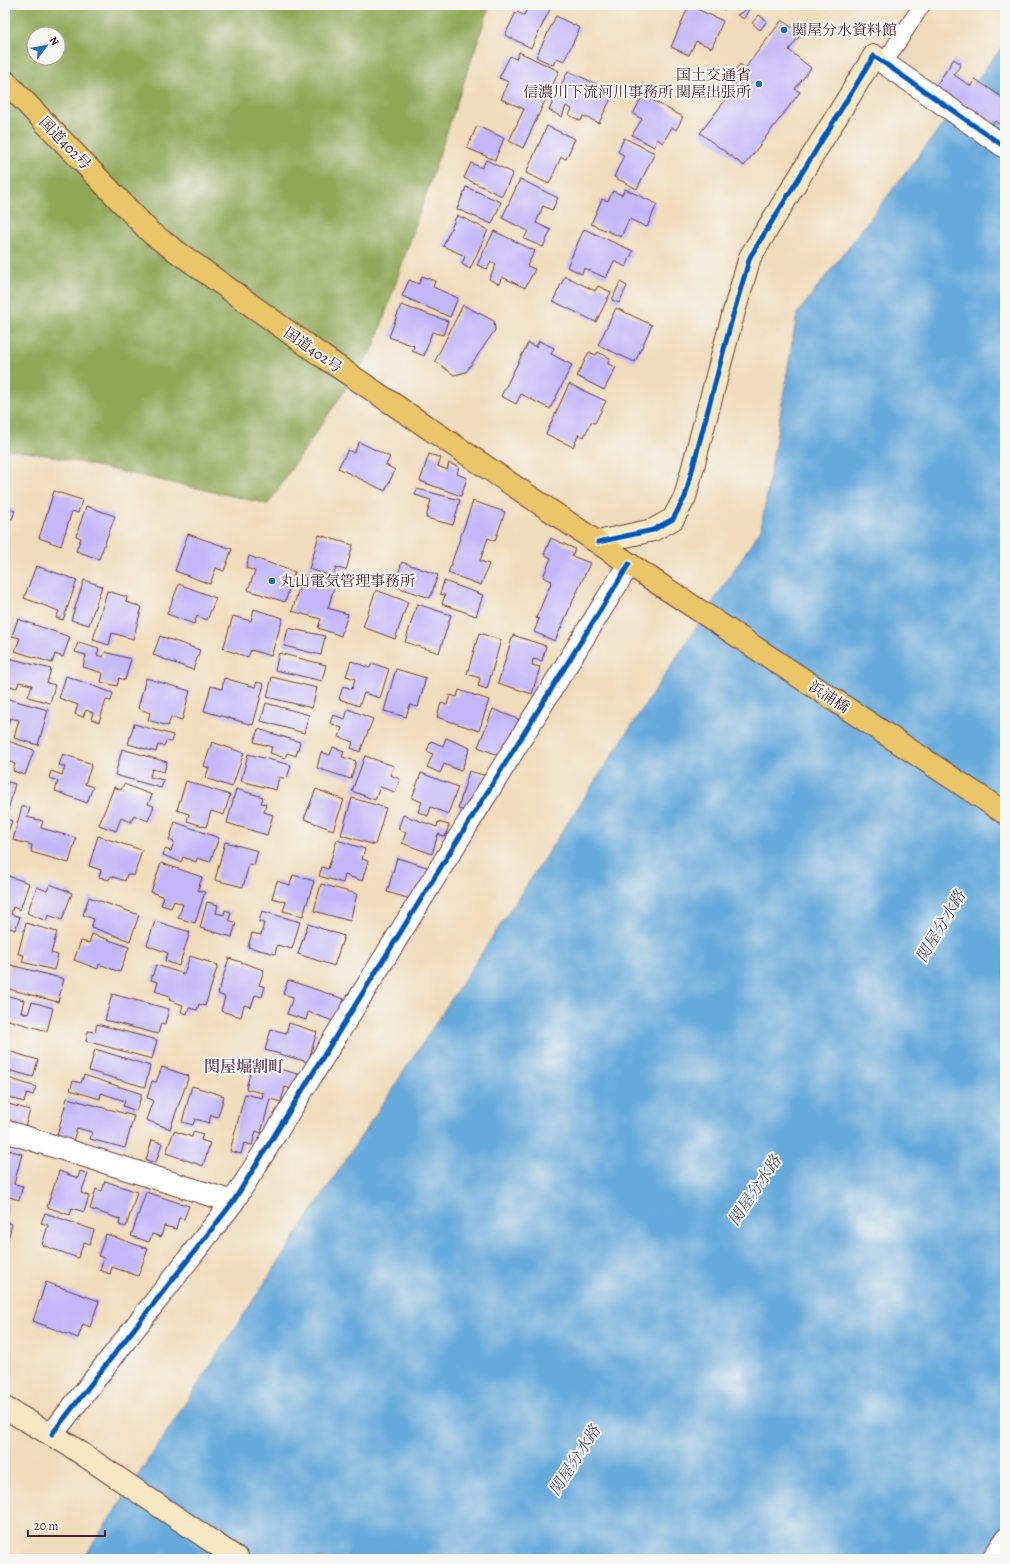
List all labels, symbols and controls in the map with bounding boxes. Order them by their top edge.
place label: 関屋分水資料館 [792,20,897,40]
marker: 関屋分水資料館 [779,25,789,35]
north arrow [26,26,66,66]
text: N [46,34,63,48]
place label: 国土交通省 信濃川下流河川事務所 関屋出張所 [523,65,751,102]
marker: 国土交通省 信濃川下流河川事務所 関屋出張所 [754,79,764,89]
street label: 国道402号 [35,112,95,174]
street label: 国道402号 [280,323,346,377]
place label: 丸山電気管理事務所 [280,571,415,591]
marker: 丸山電気管理事務所 [267,576,277,586]
street label: 浜浦橋 [805,676,853,718]
water label: 関屋分水路 [911,886,971,966]
district label: 関屋堀割町 [204,1056,284,1078]
water label: 関屋分水路 [723,1150,787,1230]
water label: 関屋分水路 [544,1420,606,1500]
scale bar [28,1512,105,1538]
text: 20 m [34,1518,58,1534]

